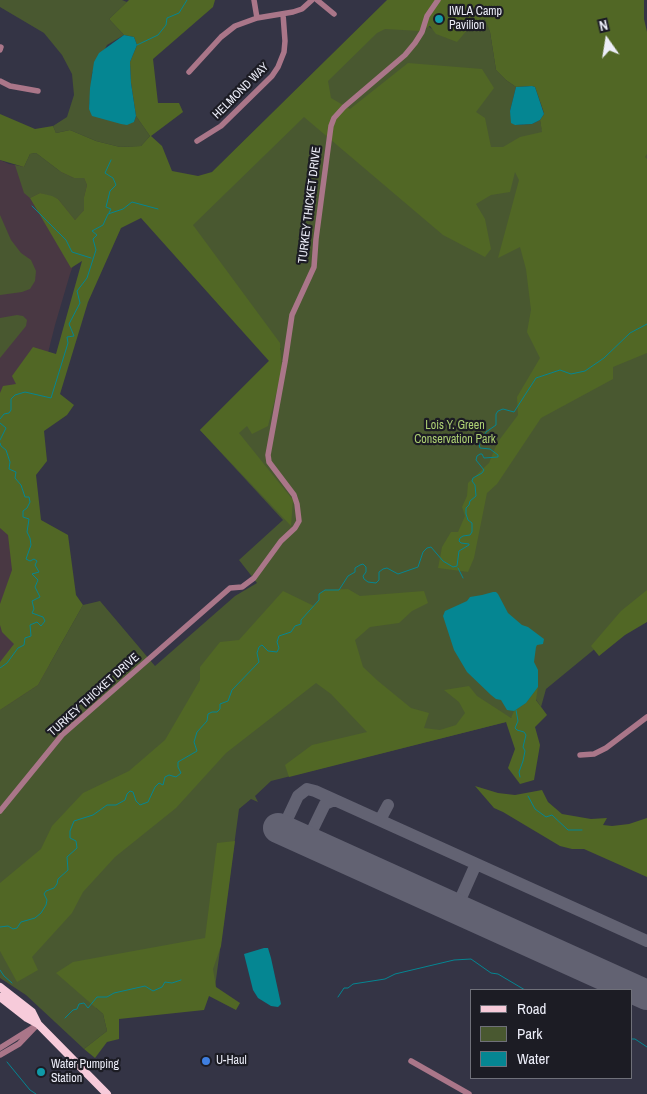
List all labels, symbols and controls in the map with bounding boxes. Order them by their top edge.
place label: IWLA Camp Pavilion [449,5,502,33]
marker: IWLA Camp Pavilion [433,13,445,25]
north arrow [582,15,632,65]
text: N [598,16,610,35]
street label: HELMOND WAY [210,60,272,122]
street label: TURKEY THICKET DRIVE [296,146,324,264]
park label: Lois Y. Green Conservation Park [414,419,496,447]
street label: TURKEY THICKET DRIVE [46,650,142,740]
legend [470,989,632,1079]
text: Road [517,998,546,1019]
text: Park [517,1023,542,1044]
text: Water [517,1048,549,1069]
place label: U-Haul [216,1054,247,1068]
marker: U-Haul [200,1055,212,1067]
place label: Water Pumping Station [51,1058,119,1086]
marker: Water Pumping Station [35,1066,47,1078]

